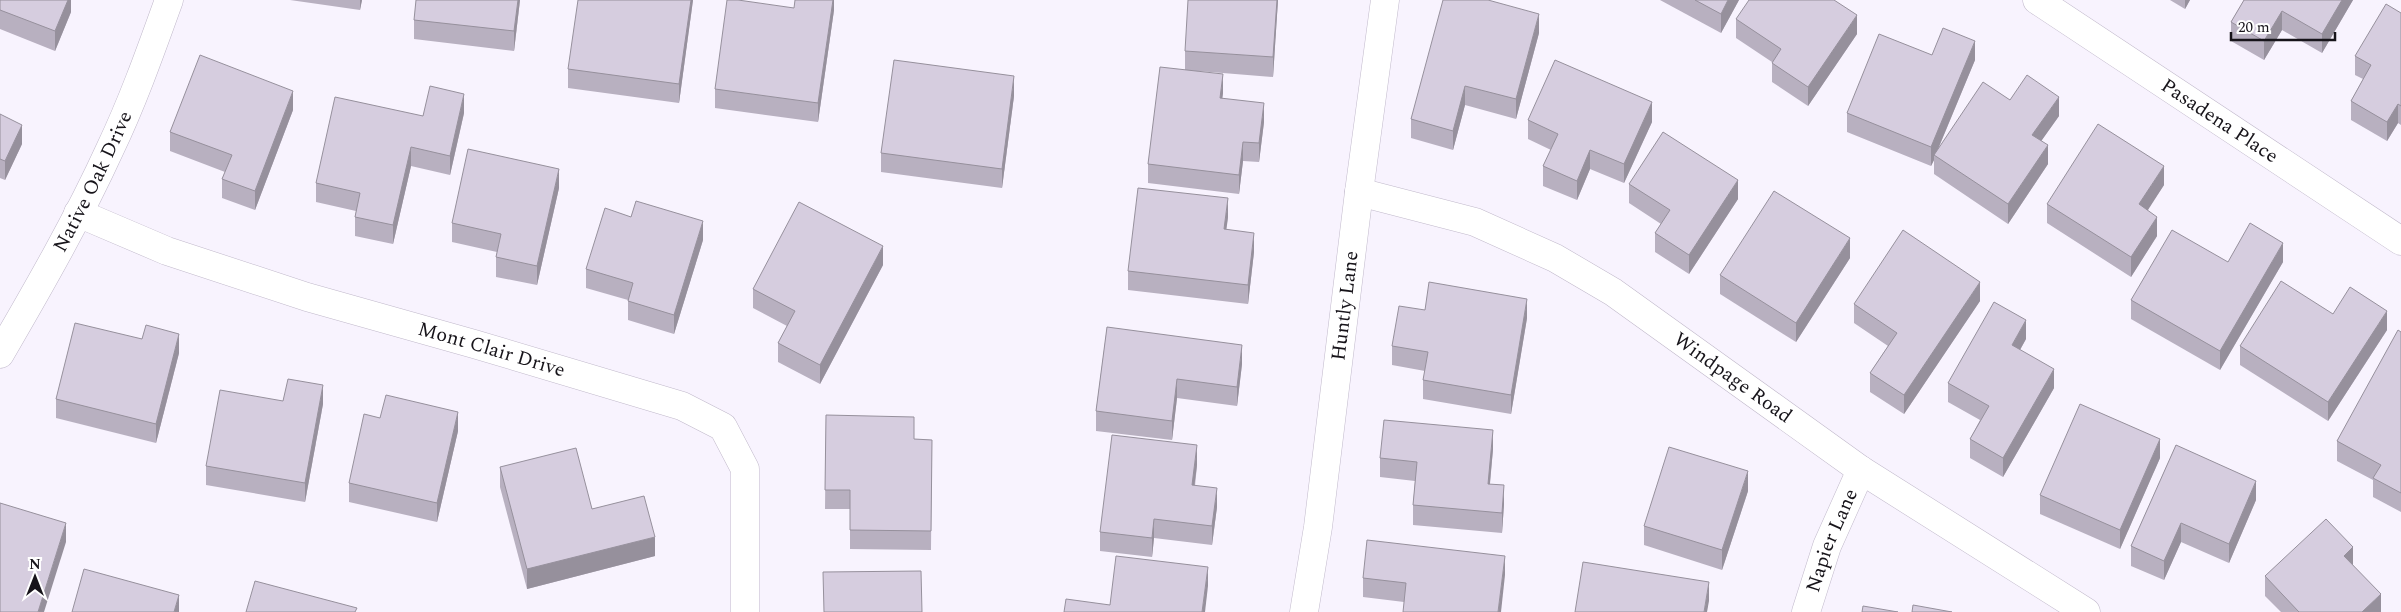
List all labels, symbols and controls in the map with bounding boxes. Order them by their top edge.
scale bar [2231,10,2335,42]
text: 20 m [2238,16,2270,39]
street label: Pasadena Place [2155,71,2284,171]
street label: Native Oak Drive [46,106,140,258]
street label: Huntly Lane [1323,249,1367,362]
street label: Mont Clair Drive [414,314,569,385]
street label: Windpage Road [1667,325,1798,431]
street label: Napier Lane [1798,484,1866,596]
north arrow [10,552,60,602]
text: N [29,554,41,575]

